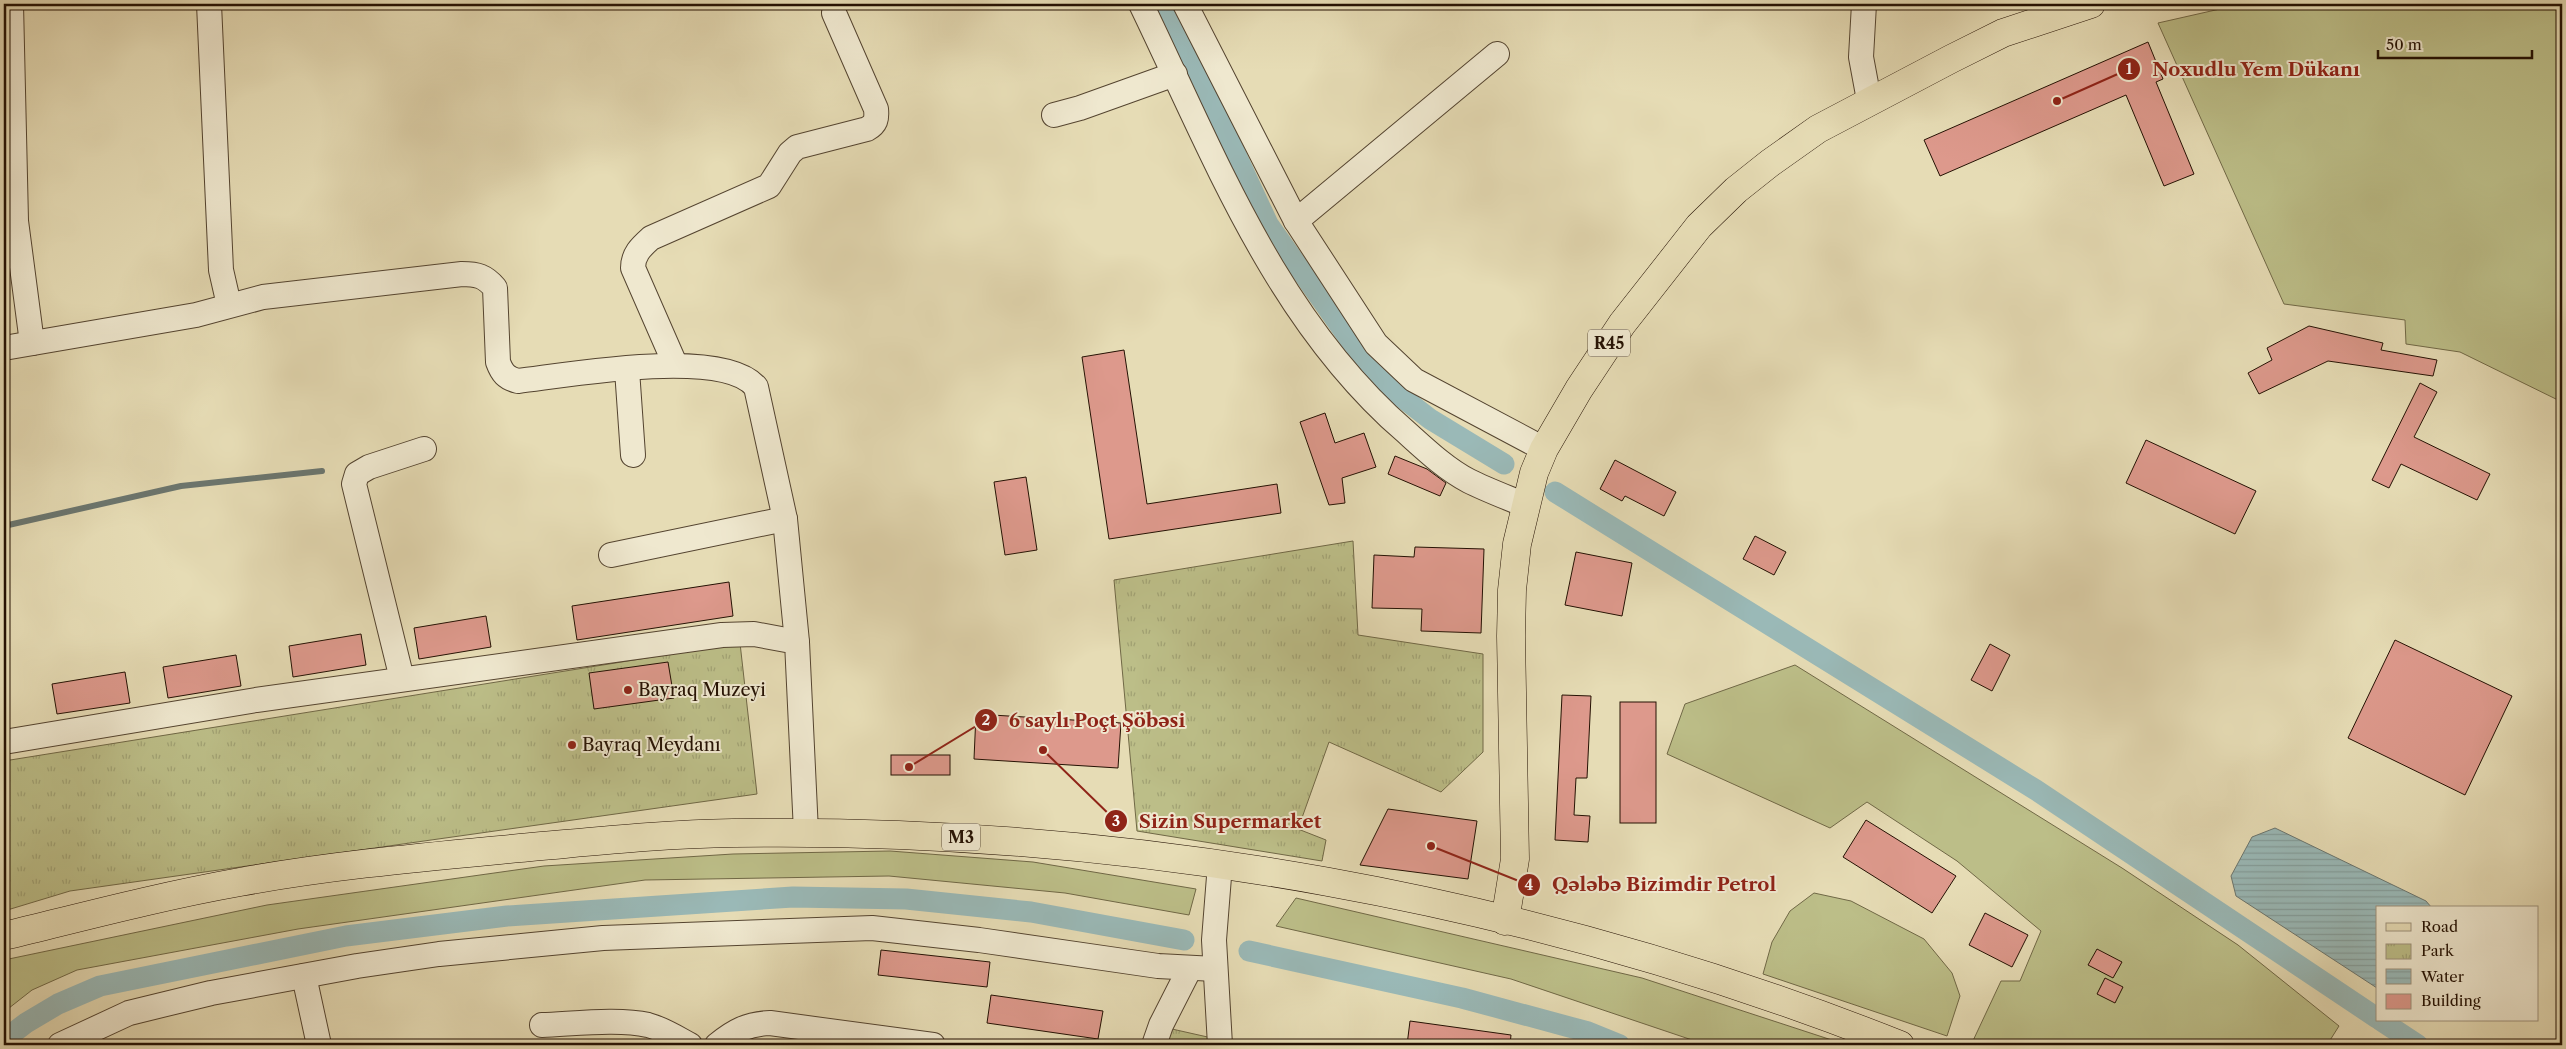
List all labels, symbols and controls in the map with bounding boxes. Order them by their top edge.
scale bar [2378,28,2532,60]
text: 50 m [2386,35,2422,54]
callout: Noxudlu Yem Dükanı [2117,52,2370,86]
text: Noxudlu Yem Dükanı [2152,58,2360,81]
text: 1 [2126,59,2133,78]
road number: R45 [1588,329,1630,356]
place label: Bayraq Muzeyi [638,679,766,701]
marker: Bayraq Muzeyi [622,684,634,696]
callout: 6 saylı Poçt Şöbəsi [973,703,1195,737]
text: 6 saylı Poçt Şöbəsi [1009,709,1185,732]
text: 2 [982,710,991,729]
place label: Bayraq Meydanı [582,734,721,756]
marker: Bayraq Meydanı [566,739,578,751]
callout: Sizin Supermarket [1104,804,1331,838]
text: Sizin Supermarket [1139,810,1322,833]
text: 3 [1112,811,1120,830]
road number: M3 [942,824,980,850]
callout: Qələbə Bizimdir Petrol [1517,868,1786,902]
text: Qələbə Bizimdir Petrol [1552,873,1776,896]
text: 4 [1525,875,1534,894]
legend [2376,906,2538,1022]
text: Road [2421,917,2458,936]
text: Park [2421,941,2455,960]
text: Water [2420,967,2465,986]
text: Building [2421,991,2481,1010]

